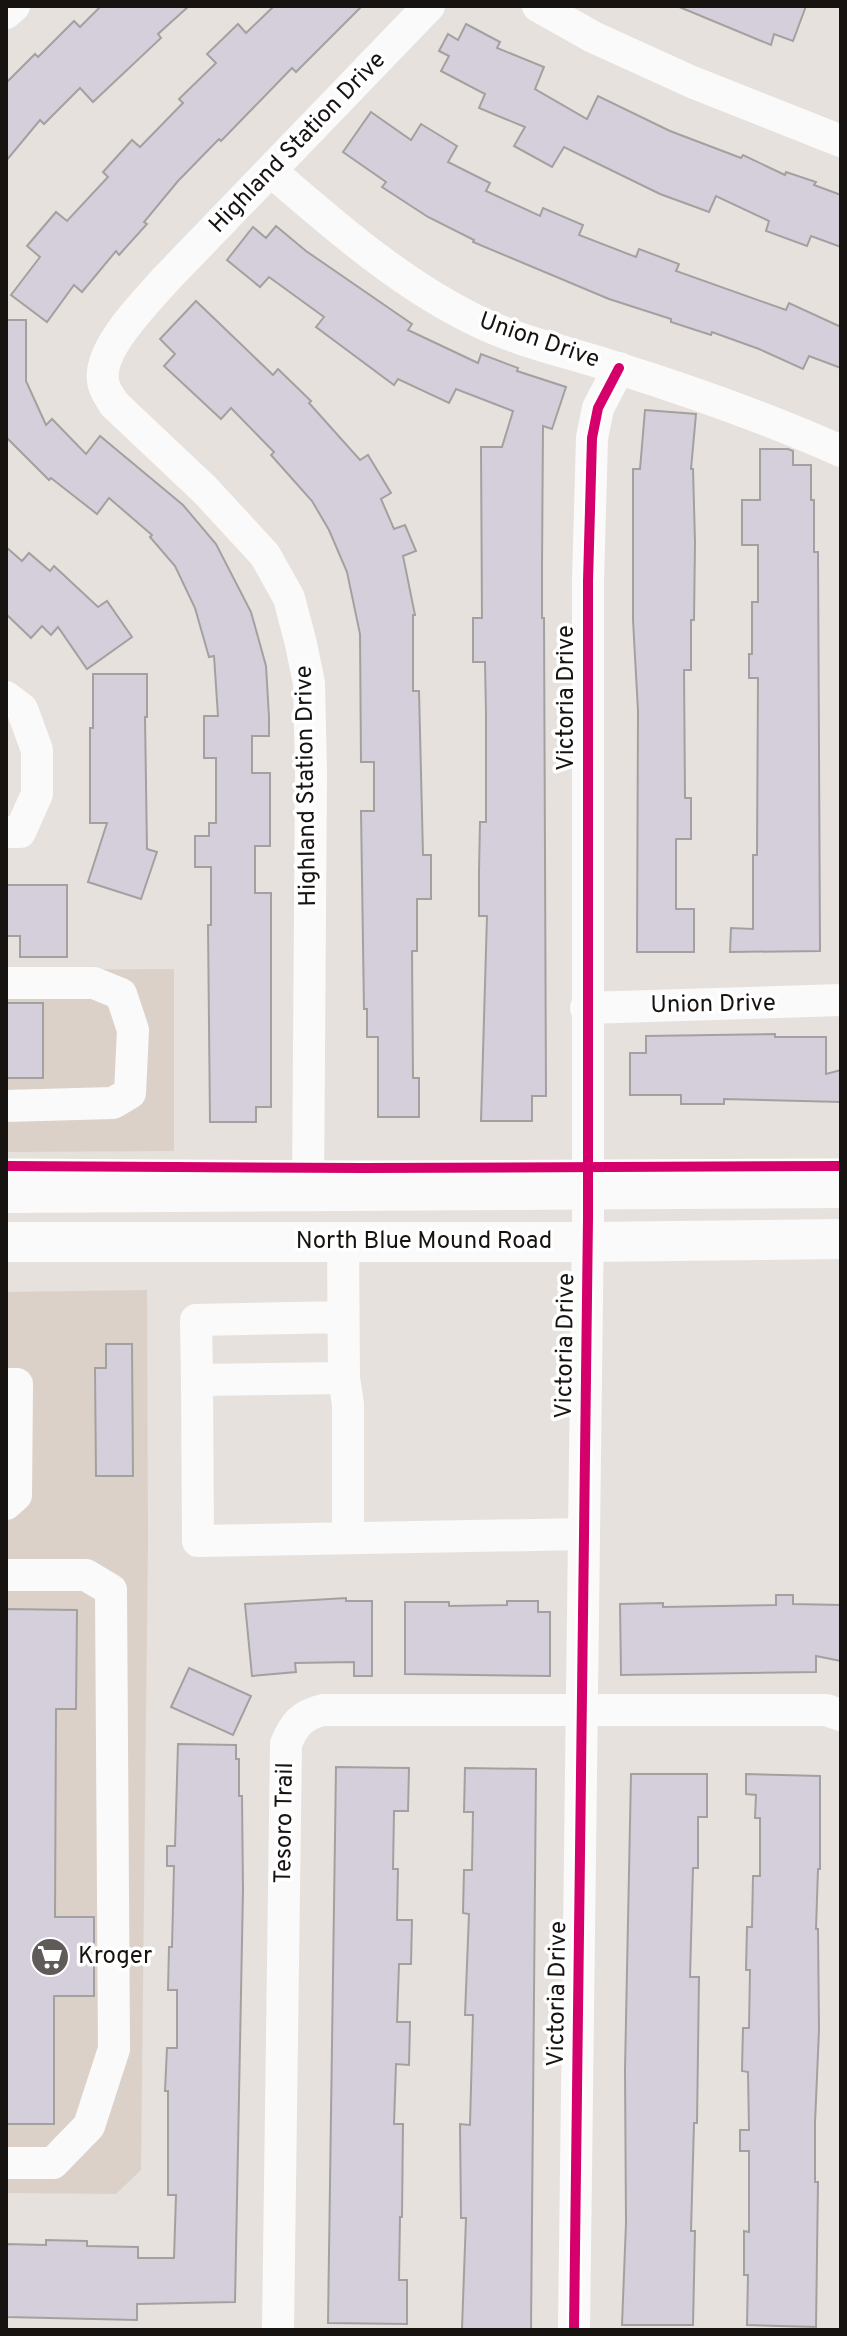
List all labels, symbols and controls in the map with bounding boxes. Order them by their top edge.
street label: Highland Station Drive [203,46,393,240]
street label: Union Drive [475,306,603,376]
street label: Victoria Drive [552,625,582,771]
street label: Highland Station Drive [290,665,324,907]
street label: Union Drive [650,989,776,1021]
street label: North Blue Mound Road [296,1227,552,1257]
street label: Victoria Drive [550,1273,582,1419]
street label: Tesoro Trail [269,1762,301,1884]
street label: Victoria Drive [542,1921,574,2067]
supermarket icon: Kroger [29,1936,71,1978]
place label: Kroger [78,1942,152,1972]

